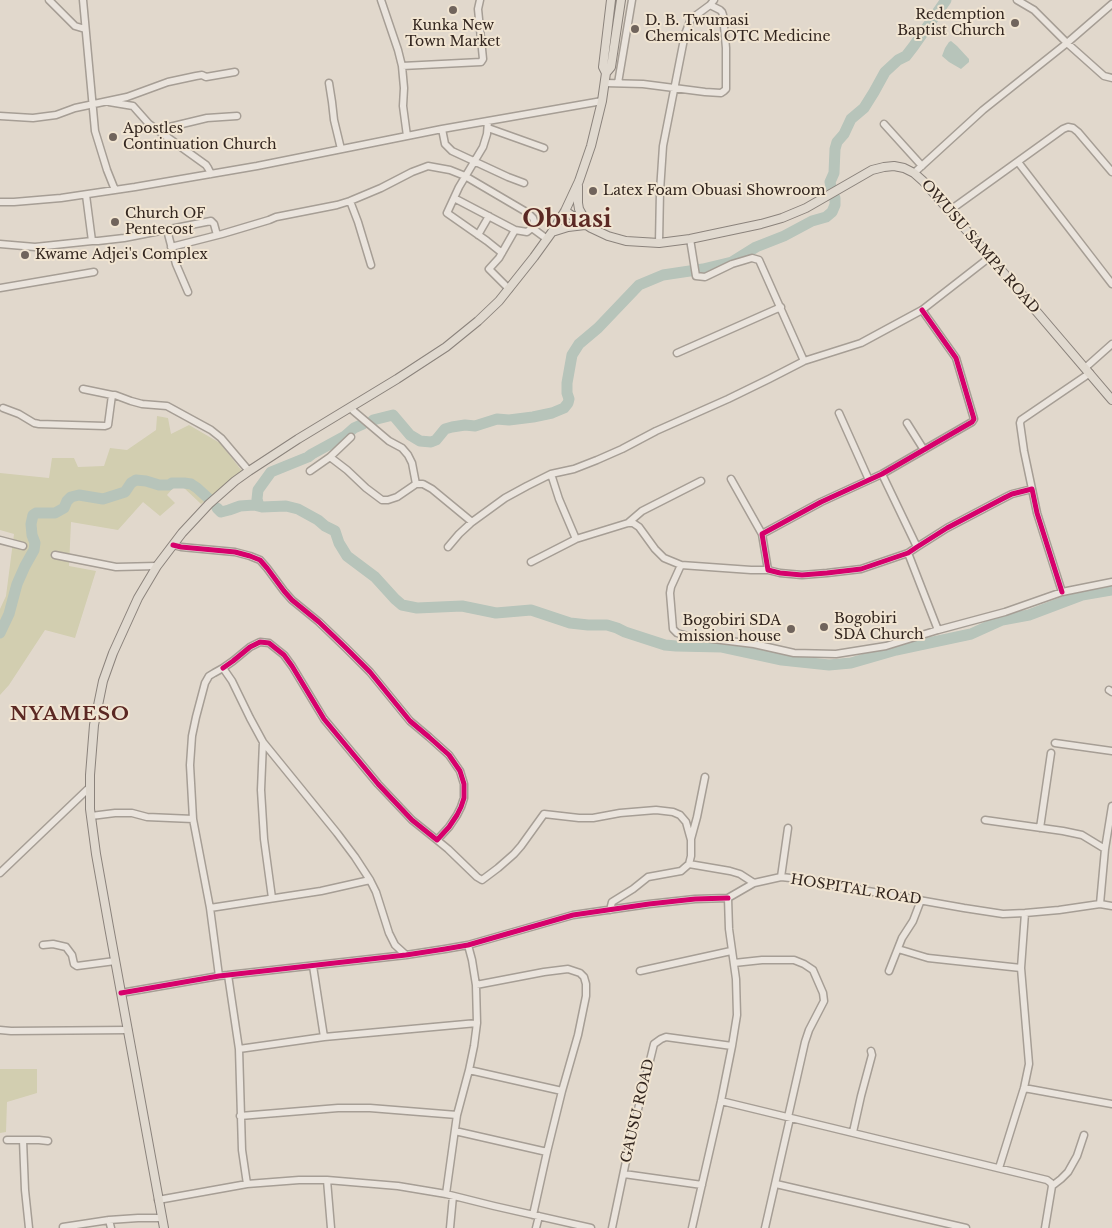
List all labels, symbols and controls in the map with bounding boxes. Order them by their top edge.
marker: Kunka New Town Market [447,4,459,16]
place label: Redemption Baptist Church [897,7,1005,40]
place label: D. B. Twumasi Chemicals OTC Medicine [645,13,830,46]
marker: Redemption Baptist Church [1009,17,1021,29]
place label: Kunka New Town Market [405,18,501,50]
marker: D. B. Twumasi Chemicals OTC Medicine [629,23,641,35]
place label: Apostles Continuation Church [123,121,277,154]
marker: Apostles Continuation Church [107,131,119,143]
street label: OWUSU SAMPA ROAD [917,177,1043,317]
place label: Latex Foam Obuasi Showroom [603,183,825,199]
marker: Latex Foam Obuasi Showroom [587,185,599,197]
place label: Church OF Pentecost [125,206,205,238]
district label: Obuasi [522,206,612,234]
marker: Church OF Pentecost [109,216,121,228]
place label: Kwame Adjei's Complex [35,247,208,263]
marker: Kwame Adjei's Complex [19,249,31,261]
place label: Bogobiri SDA Church [834,611,924,644]
place label: Bogobiri SDA mission house [678,613,781,646]
marker: Bogobiri SDA Church [818,621,830,633]
marker: Bogobiri SDA mission house [785,623,797,635]
district label: NYAMESO [9,704,131,726]
street label: HOSPITAL ROAD [789,871,923,909]
street label: GAUSU ROAD [618,1057,658,1165]

